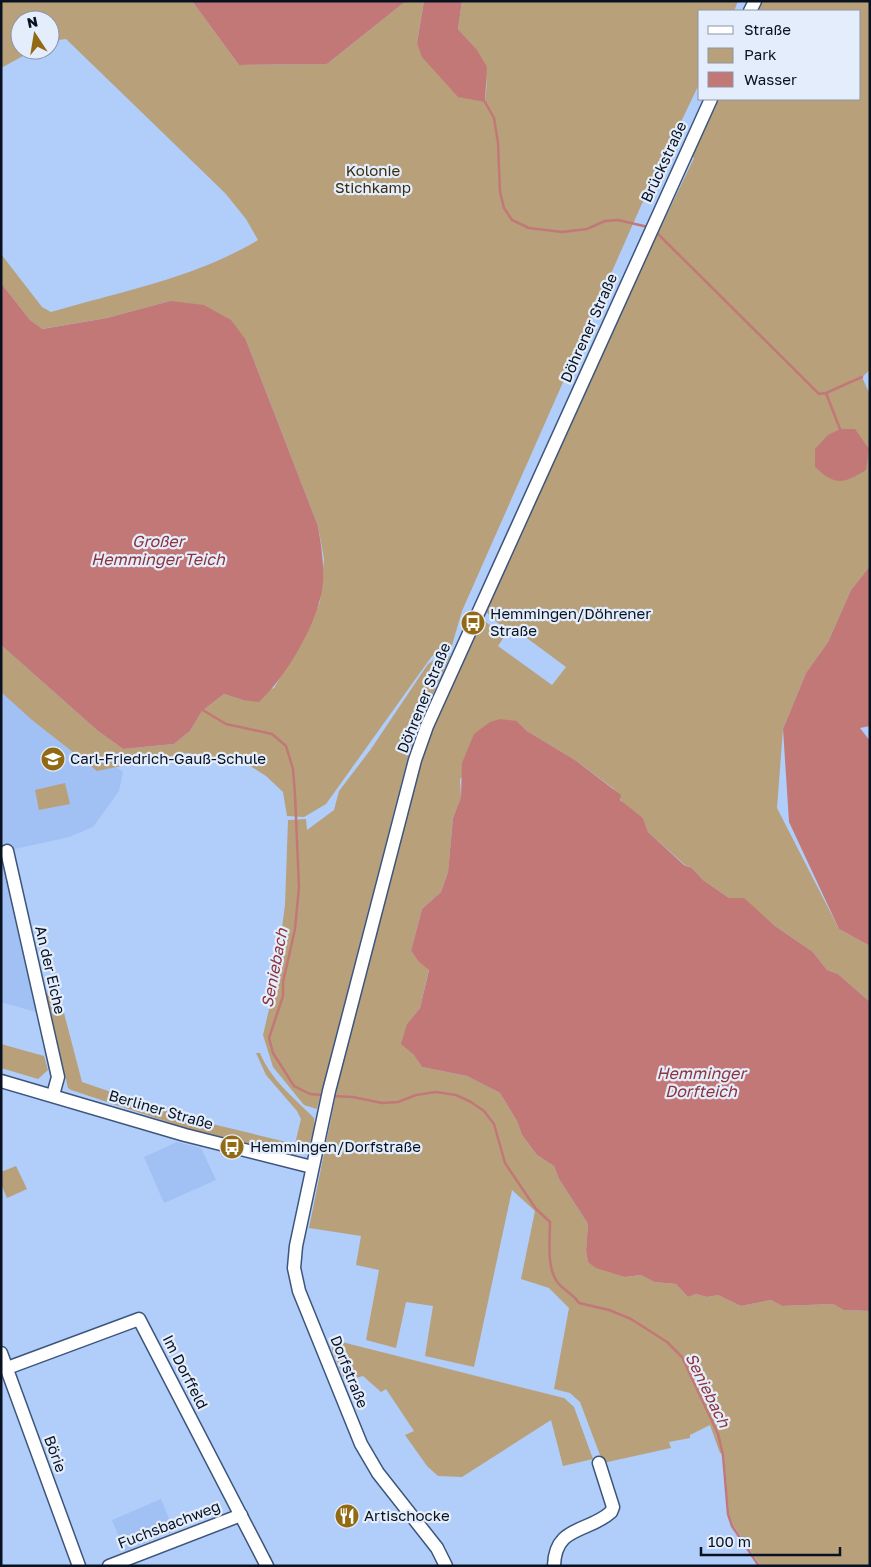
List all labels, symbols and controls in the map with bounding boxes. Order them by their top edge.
north arrow [10,10,60,60]
legend [698,10,861,100]
text: N [25,12,39,31]
text: Straße [744,20,791,38]
text: Park [744,45,777,63]
text: Wasser [744,70,797,88]
street label: Brückstraße [637,118,690,205]
park label: Kolonie Stichkamp [335,161,411,196]
street label: Döhrener Straße [556,270,620,385]
water label: Großer Hemminger Teich [91,531,226,569]
place label: Hemmingen/Döhrener Straße [490,604,651,639]
bus stop icon: Hemmingen/Döhrener Straße [460,610,486,636]
street label: Döhrener Straße [393,639,454,755]
school or university icon: Carl-Friedrich-Gauß-Schule [40,746,66,772]
place label: Carl-Friedrich-Gauß-Schule [70,749,266,767]
street label: An der Eiche [32,924,70,1016]
water label: Seniebach [257,926,292,1009]
water label: Hemminger Dorfteich [656,1063,748,1101]
street label: Berliner Straße [107,1086,216,1133]
bus stop icon: Hemmingen/Dorfstraße [219,1134,245,1160]
place label: Hemmingen/Dorfstraße [250,1137,421,1155]
street label: Im Dorffeld [160,1331,212,1412]
street label: Dorfstraße [327,1333,373,1411]
water label: Seniebach [681,1349,735,1432]
street label: Börie [41,1433,71,1475]
street label: Fuchsbachweg [115,1496,222,1552]
restaurant icon: Artischocke [334,1503,360,1529]
place label: Artischocke [364,1506,450,1524]
scale bar [701,1524,840,1556]
text: 100 m [708,1532,751,1550]

